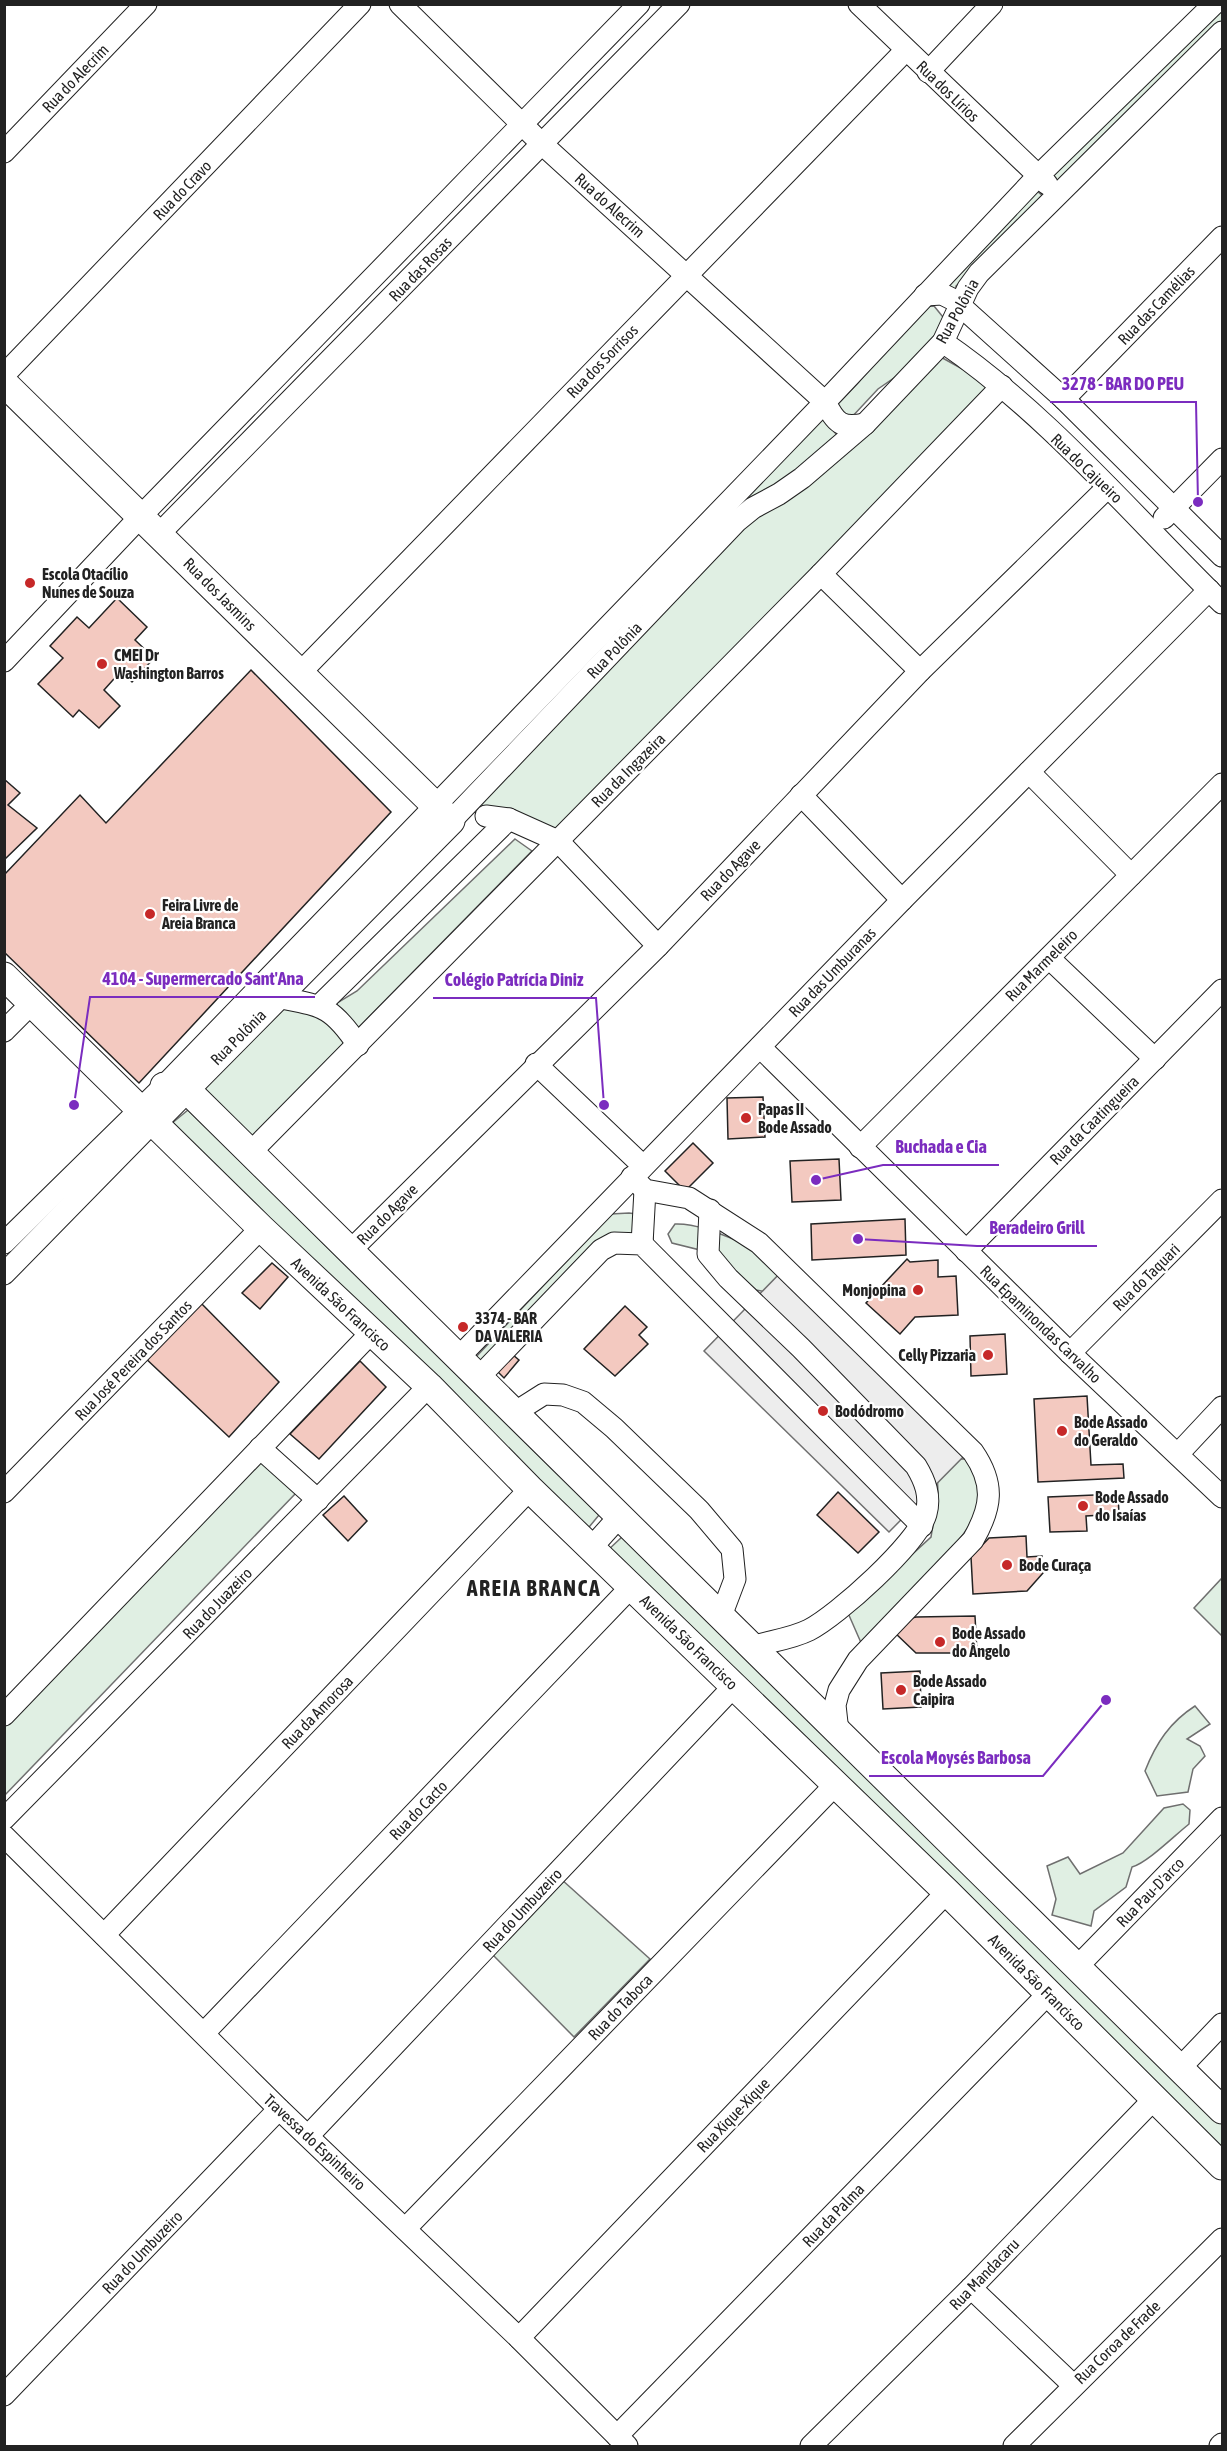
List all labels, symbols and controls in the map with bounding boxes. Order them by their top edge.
street label: Rua do Alecrim [38,40,112,116]
street label: Rua dos Lírios [913,57,983,125]
street label: Rua do Cravo [149,157,215,223]
street label: Rua do Alecrim [571,169,649,241]
street label: Rua das Rosas [385,233,455,305]
street label: Rua das Camélias [1114,262,1198,348]
street label: Rua Polônia [932,276,982,346]
street label: Rua dos Sorrisos [563,321,642,401]
callout: 3278 - BAR DO PEU [1050,366,1196,402]
text: 3278 - BAR DO PEU [1062,373,1184,394]
street label: Rua do Cajueiro [1047,430,1126,507]
street label: Rua dos Jasmins [180,554,260,634]
place label: Escola Otacílio Nunes de Souza [42,565,134,601]
marker: Escola Otacílio Nunes de Souza [23,576,37,590]
street label: Rua Polônia [583,618,645,682]
place label: CMEI Dr Washington Barros [113,646,224,682]
marker: CMEI Dr Washington Barros [95,657,109,671]
street label: Rua da Ingazeira [587,729,669,811]
street label: Rua do Agave [696,836,764,905]
place label: Feira Livre de Areia Branca [161,896,239,932]
marker: Feira Livre de Areia Branca [143,907,157,921]
street label: Rua das Umburanas [785,923,879,1020]
street label: Rua Marmeleiro [1001,925,1081,1005]
callout: 4104 - Supermercado Sant'Ana [90,961,315,997]
callout: Colégio Patrícia Diniz [433,962,596,998]
text: 4104 - Supermercado Sant'Ana [101,968,304,989]
text: Colégio Patrícia Diniz [445,969,584,990]
street label: Rua Polônia [207,1006,269,1068]
street label: Rua da Caatingueira [1046,1072,1143,1169]
place label: Papas II Bode Assado [758,1100,832,1136]
marker: Papas II Bode Assado [739,1111,753,1125]
callout: Buchada e Cia [883,1129,999,1165]
text: Buchada e Cia [895,1136,987,1157]
street label: Rua do Agave [353,1180,422,1249]
callout: Beradeiro Grill [977,1210,1097,1246]
text: Beradeiro Grill [989,1217,1085,1238]
street label: Rua do Taquari [1109,1240,1184,1315]
street label: Avenida São Francisco [288,1254,394,1354]
street label: Rua Epaminondas Carvalho [976,1262,1105,1387]
place label: Monjopina [842,1281,906,1299]
marker: Monjopina [911,1283,925,1297]
street label: Rua José Pereira dos Santos [71,1296,195,1424]
place label: 3374 - BAR DA VALERIA [475,1309,542,1345]
marker: 3374 - BAR DA VALERIA [456,1320,470,1334]
place label: Celly Pizzaria [898,1346,976,1364]
marker: Celly Pizzaria [981,1348,995,1362]
place label: Bodódromo [835,1402,905,1420]
marker: Bodódromo [816,1404,830,1418]
place label: Bode Assado do Geraldo [1074,1413,1148,1449]
marker: Bode Assado do Geraldo [1055,1424,1069,1438]
place label: Bode Assado do Isaías [1095,1488,1169,1524]
marker: Bode Assado do Isaías [1076,1499,1090,1513]
place label: Bode Curaça [1019,1556,1091,1574]
marker: Bode Curaça [1000,1558,1014,1572]
street label: Rua do Juazeiro [179,1564,255,1642]
district label: AREIA BRANCA [466,1575,601,1601]
street label: Avenida São Francisco [637,1591,741,1693]
place label: Bode Assado do Ângelo [952,1624,1026,1660]
marker: Bode Assado do Ângelo [933,1635,947,1649]
street label: Rua da Amorosa [278,1672,356,1752]
place label: Bode Assado Caipira [913,1672,987,1708]
marker: Bode Assado Caipira [894,1683,908,1697]
callout: Escola Moysés Barbosa [869,1740,1043,1776]
text: Escola Moysés Barbosa [881,1747,1031,1768]
street label: Rua do Cacto [385,1777,451,1843]
street label: Rua Pau-D'arco [1113,1854,1187,1930]
street label: Rua do Umbuzeiro [479,1864,565,1956]
street label: Avenida São Francisco [985,1930,1089,2034]
street label: Rua do Taboca [584,1970,656,2044]
street label: Rua Xique-Xique [693,2074,774,2157]
street label: Travessa do Espinheiro [260,2090,370,2194]
street label: Rua da Palma [798,2180,868,2250]
street label: Rua do Umbuzeiro [98,2207,186,2297]
street label: Rua Mandacaru [946,2235,1022,2313]
street label: Rua Coroa de Frade [1071,2297,1163,2387]

